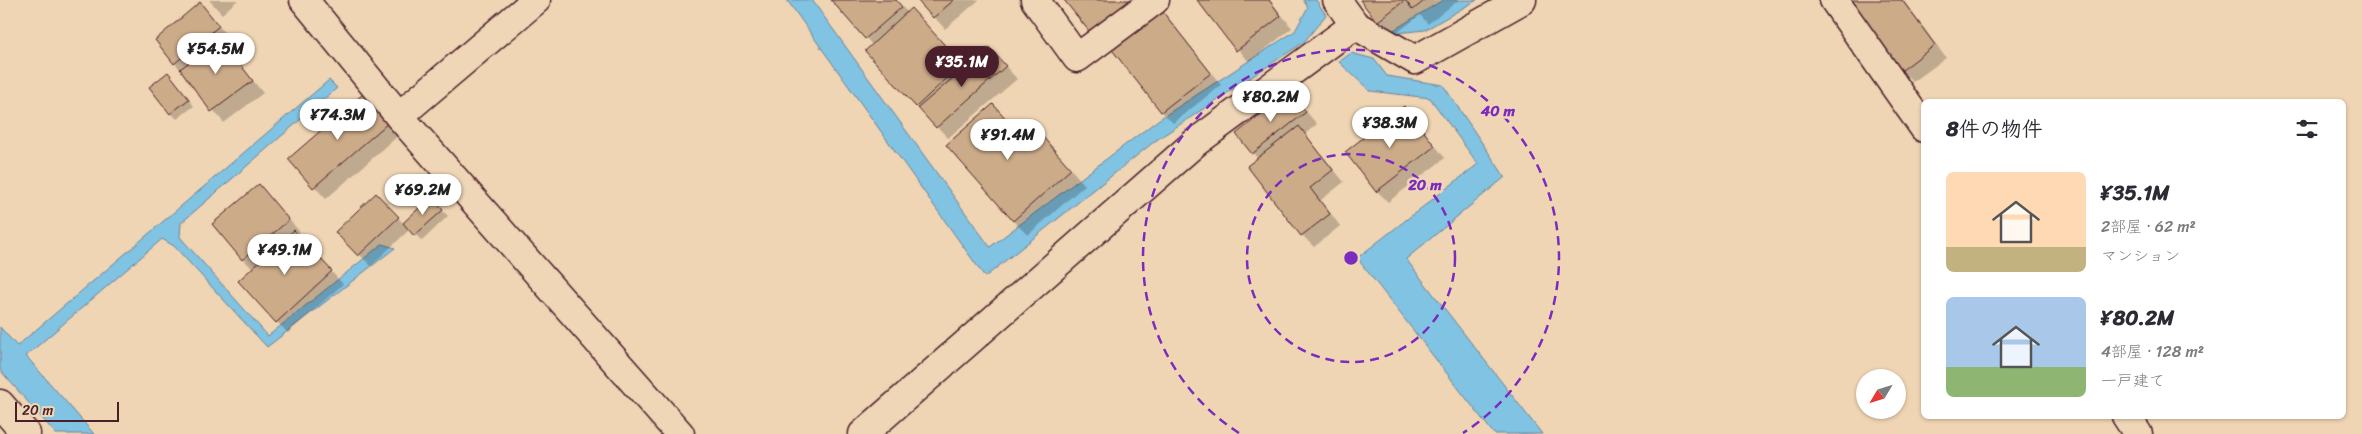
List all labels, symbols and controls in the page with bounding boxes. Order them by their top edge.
pin: ¥54.5M [175,32,257,75]
text: ¥54.5M [188,34,244,63]
pin: ¥35.1M [921,46,1003,88]
text: ¥35.1M [936,47,988,76]
pin: ¥80.2M [1230,80,1312,123]
text: ¥80.2M [1243,82,1299,111]
pin: ¥74.3M [297,98,379,141]
text: 40 m [1480,98,1516,124]
text: ¥74.3M [311,100,365,129]
pin: ¥38.3M [1349,106,1431,149]
text: ¥38.3M [1363,108,1417,137]
text: 8件の物件 [1946,110,2043,148]
icon: filters [2293,115,2321,143]
pin: ¥91.4M [967,119,1049,161]
text: ¥91.4M [981,120,1035,149]
text: 20 m [1407,172,1442,198]
pin: ¥69.2M [382,174,464,216]
text: ¥35.1M [2101,174,2170,212]
text: ¥69.2M [396,175,450,204]
icon: home [1986,192,2046,252]
text: 2部屋 · 62 m² [2101,212,2196,241]
pin: ¥49.1M [244,234,326,276]
text: ¥49.1M [258,235,312,264]
text: マンション [2101,241,2180,270]
centre of rings [1342,249,1360,267]
text: ¥80.2M [2101,299,2174,337]
icon: home [1986,317,2046,377]
text: 4部屋 · 128 m² [2101,337,2204,366]
text: 一戸建て [2101,366,2165,395]
north arrow [1856,369,1906,419]
map controls [1856,369,1906,419]
text: 20 m [22,398,53,423]
scale bar [15,399,119,422]

